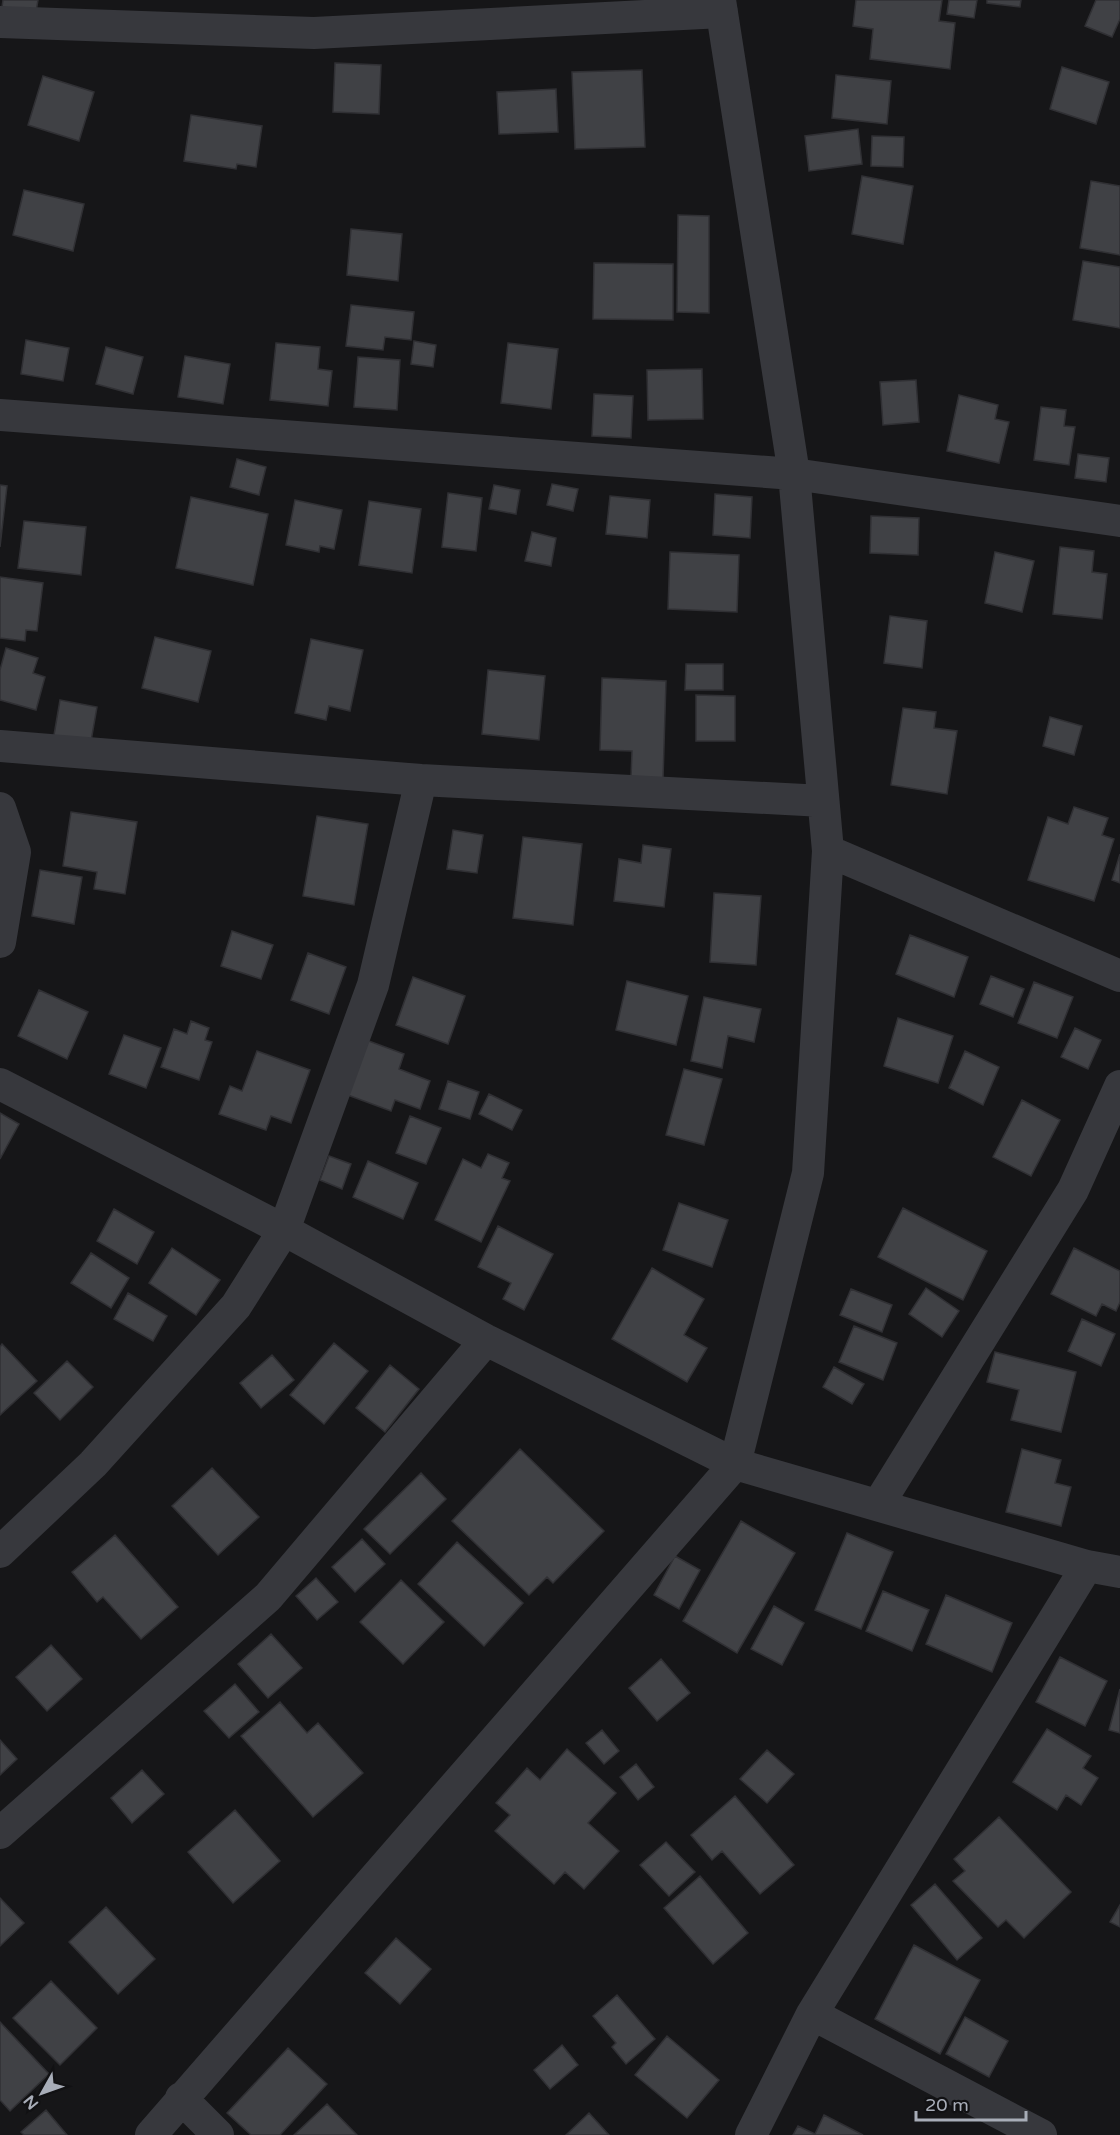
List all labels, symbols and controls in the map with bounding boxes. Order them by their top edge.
north arrow [12,2063,72,2123]
scale bar [916,2084,1026,2122]
text: N [19,2091,43,2113]
text: 20 m [925,2094,969,2116]

